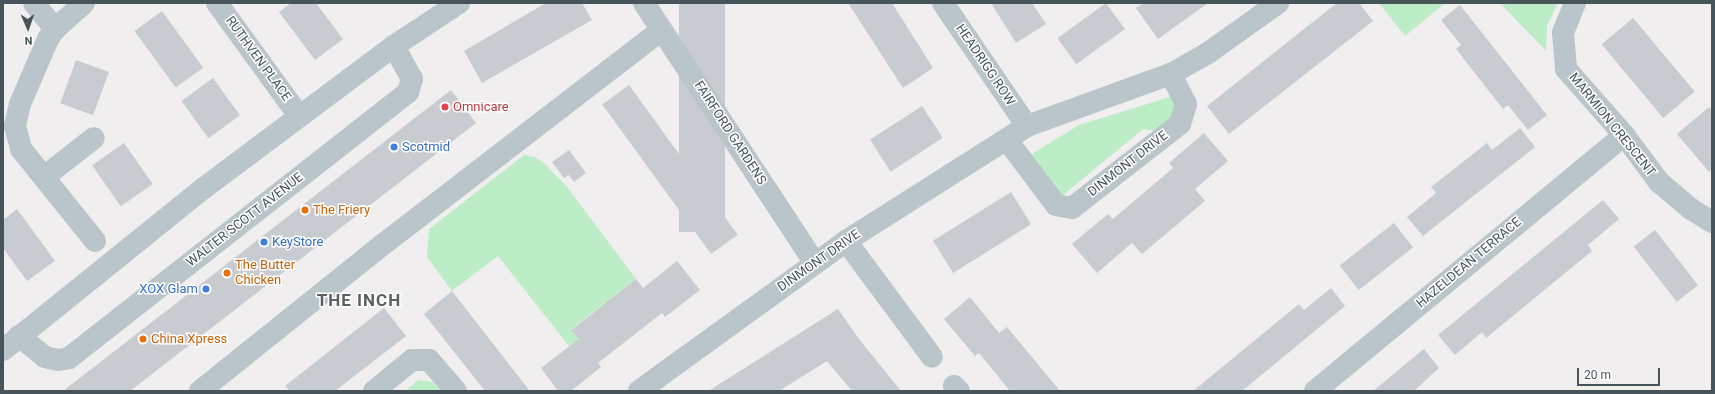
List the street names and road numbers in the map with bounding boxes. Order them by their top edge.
street label: RUTHVEN PLACE [222,13,294,105]
street label: HEADRIGG ROW [952,21,1018,109]
street label: MARMION CRESCENT [1565,70,1659,180]
street label: FAIRFORD GARDENS [691,78,769,188]
street label: DINMONT DRIVE [1085,128,1171,200]
street label: WALTER SCOTT AVENUE [184,170,306,270]
street label: HAZELDEAN TERRACE [1413,214,1525,312]
street label: DINMONT DRIVE [775,227,863,295]

